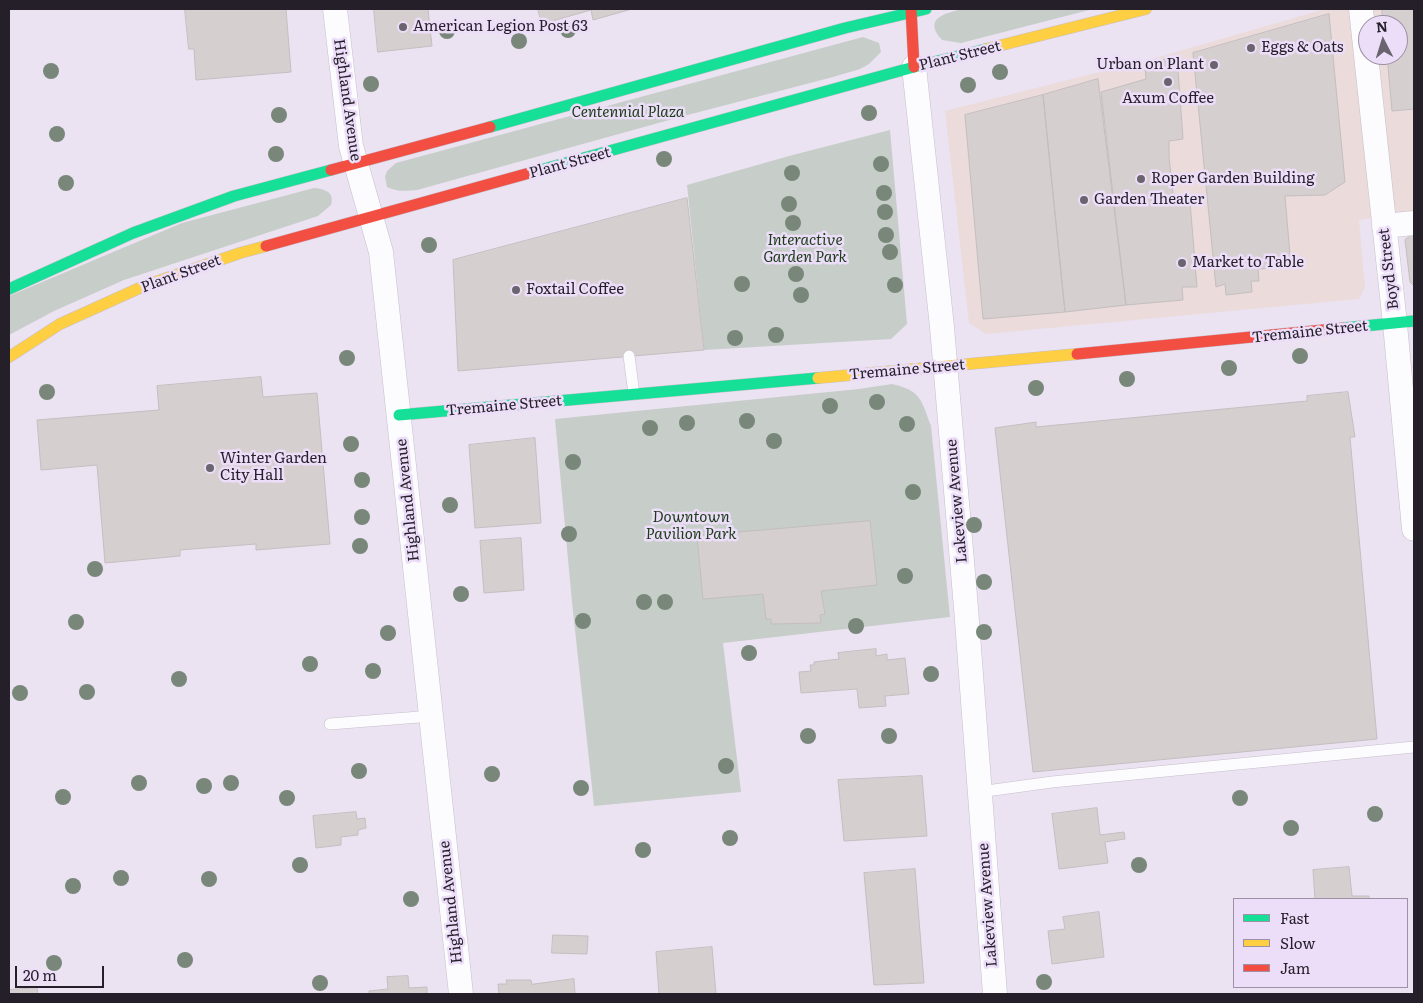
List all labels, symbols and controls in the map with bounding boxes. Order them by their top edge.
north arrow [1358,15,1408,65]
text: N [1375,16,1389,37]
place label: American Legion Post 63 [413,18,588,36]
marker: American Legion Post 63 [397,21,409,33]
street label: Plant Street [917,37,1003,75]
street label: Highland Avenue [330,38,364,162]
place label: Eggs & Oats [1261,39,1343,57]
marker: Eggs & Oats [1245,42,1257,54]
place label: Urban on Plant [1096,56,1204,74]
marker: Urban on Plant [1208,59,1220,71]
marker: Axum Coffee [1162,76,1174,88]
place label: Axum Coffee [1122,90,1214,108]
park label: Centennial Plaza [572,104,684,122]
street label: Plant Street [527,144,613,182]
place label: Roper Garden Building [1151,170,1315,188]
marker: Roper Garden Building [1135,173,1147,185]
place label: Garden Theater [1094,191,1204,209]
marker: Garden Theater [1078,194,1090,206]
street label: Boyd Street [1375,227,1403,311]
park label: Interactive Garden Park [763,232,847,267]
street label: Plant Street [139,251,223,297]
place label: Market to Table [1192,254,1304,272]
marker: Market to Table [1176,257,1188,269]
place label: Foxtail Coffee [526,281,624,299]
marker: Foxtail Coffee [510,284,522,296]
street label: Tremaine Street [1251,317,1369,347]
street label: Tremaine Street [848,356,966,384]
street label: Tremaine Street [445,392,563,420]
street label: Highland Avenue [393,438,423,562]
street label: Lakeview Avenue [943,438,971,564]
place label: Winter Garden City Hall [220,450,327,485]
marker: Winter Garden City Hall [204,462,216,474]
park label: Downtown Pavilion Park [645,509,737,544]
street label: Highland Avenue [436,840,466,964]
street label: Lakeview Avenue [975,842,1001,968]
legend [1233,898,1408,988]
text: Fast [1280,906,1309,929]
text: Slow [1280,931,1315,954]
scale bar [18,956,106,988]
text: Jam [1280,956,1310,979]
text: 20 m [23,963,57,986]

